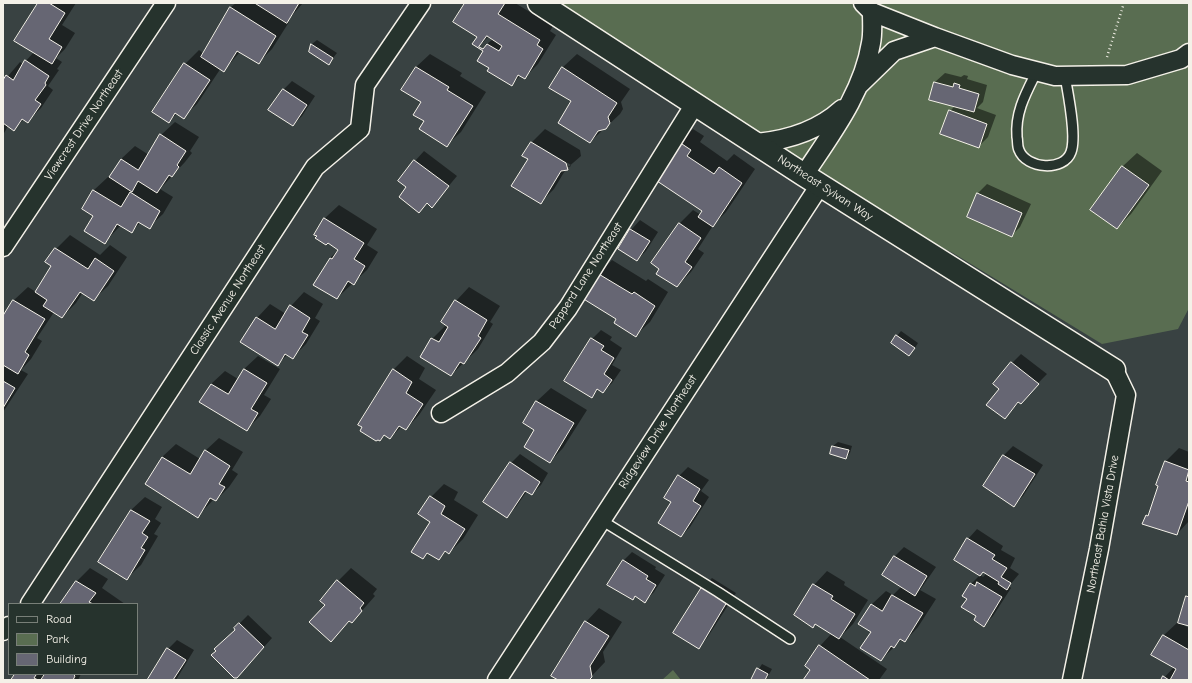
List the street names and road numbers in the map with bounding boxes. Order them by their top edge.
street label: Viewcrest Drive Northeast [42,67,126,183]
street label: Northeast Sylvan Way [775,152,875,224]
street label: Pepperd Lane Northeast [546,220,626,332]
street label: Classic Avenue Northeast [187,242,269,358]
street label: Ridgeview Drive Northeast [616,372,700,492]
street label: Northeast Bahia Vista Drive [1084,454,1122,594]

